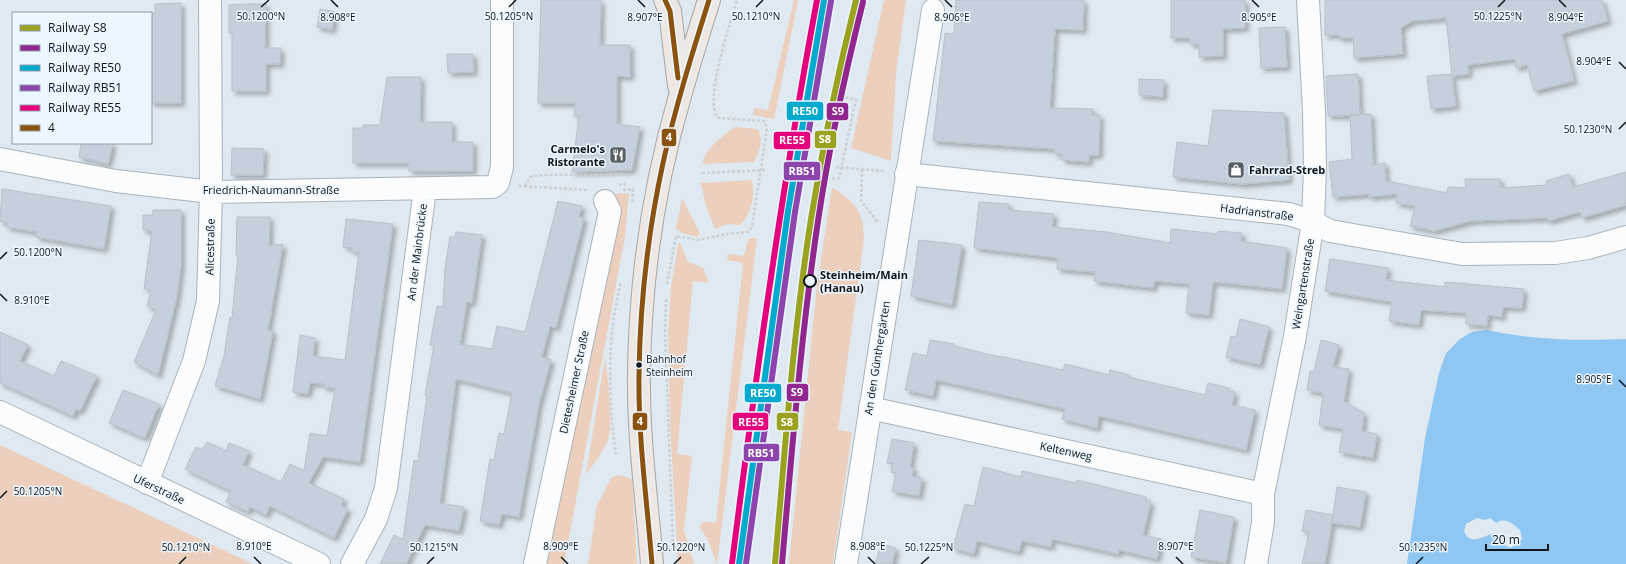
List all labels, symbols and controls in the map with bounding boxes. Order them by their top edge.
text: 50.1200°N [237,9,285,23]
text: 50.1205°N [485,9,533,23]
text: 50.1210°N [732,9,780,23]
text: 50.1225°N [1474,9,1522,23]
text: 8.908°E [320,10,356,24]
text: 8.907°E [627,10,663,24]
text: 8.906°E [934,10,970,24]
text: 8.905°E [1241,10,1277,24]
text: 8.904°E [1548,10,1584,24]
legend [12,12,152,144]
text: Railway S8 [48,19,107,36]
text: Railway S9 [48,39,107,56]
text: 8.904°E [1576,54,1612,68]
text: Railway RE50 [48,59,121,76]
text: Railway RB51 [48,79,122,96]
text: Railway RE55 [48,99,121,116]
line badge: RE50 [786,101,824,121]
line badge: S9 [826,102,849,121]
text: RE50 [792,103,818,118]
text: S9 [832,103,844,118]
text: 4 [48,119,55,136]
text: 50.1230°N [1564,122,1612,136]
line badge: 4 [661,128,677,147]
text: 4 [666,129,673,144]
line badge: S8 [814,130,837,149]
line badge: RE55 [773,131,811,150]
text: S8 [819,131,831,146]
text: RE55 [779,132,805,147]
place label: Carmelo's Ristorante [547,141,606,169]
restaurant icon: Carmelo's Ristorante [608,145,628,165]
shop icon: Fahrrad-Streb [1226,160,1246,180]
line badge: RB51 [783,161,821,181]
place label: Fahrrad-Streb [1249,162,1325,177]
text: RB51 [788,163,816,178]
street label: Friedrich-Naumann-Straße [203,182,339,197]
street label: Hadrianstraße [1219,200,1295,223]
street label: An der Mainbrücke [403,203,430,301]
street label: Alicestraße [202,218,217,276]
street label: Weingartenstraße [1288,237,1317,331]
text: 50.1200°N [14,245,62,259]
place label: Steinheim/Main (Hanau) [820,267,908,295]
marker: Steinheim/Main (Hanau) [803,274,817,288]
text: 8.910°E [14,293,50,307]
street label: An den Günthergärten [860,300,893,416]
street label: Dietesheimer Straße [555,329,592,435]
place label: Bahnhof Steinheim [646,352,693,379]
marker: Bahnhof Steinheim [634,360,644,370]
text: 8.905°E [1576,372,1612,386]
line badge: RE50 [744,383,782,403]
line badge: S9 [786,383,809,402]
text: S9 [791,384,803,399]
text: RE50 [750,385,776,400]
line badge: 4 [632,412,648,431]
line badge: RE55 [732,412,769,431]
line badge: S8 [776,412,799,431]
text: 4 [637,413,644,428]
text: RE55 [738,414,764,429]
text: S8 [781,414,793,429]
street label: Keltenweg [1039,438,1094,463]
line badge: RB51 [743,443,780,462]
text: RB51 [747,445,775,460]
street label: Uferstraße [131,470,187,507]
text: 50.1205°N [14,484,62,498]
scale bar [1486,526,1548,552]
text: 20 m [1492,531,1520,548]
text: 8.910°E [236,539,272,553]
text: 8.909°E [543,539,579,553]
text: 8.908°E [850,539,886,553]
text: 8.907°E [1158,539,1194,553]
text: 50.1210°N [162,540,210,554]
text: 50.1215°N [410,540,458,554]
text: 50.1220°N [657,540,705,554]
text: 50.1225°N [905,540,953,554]
text: 50.1235°N [1399,540,1447,554]

